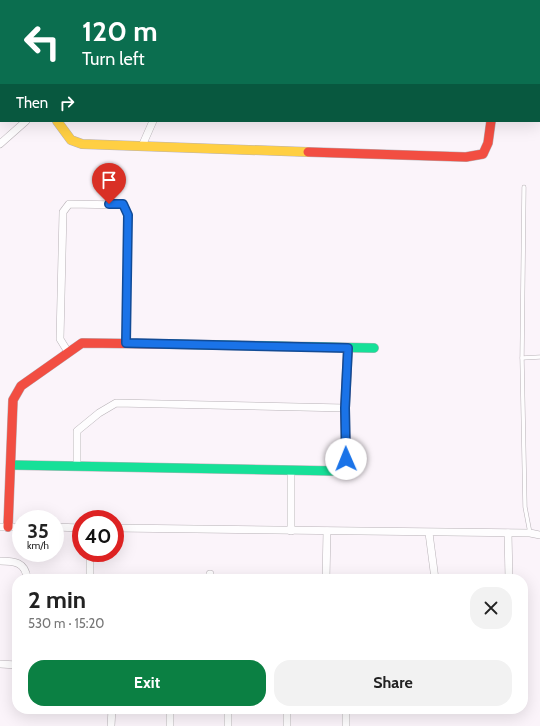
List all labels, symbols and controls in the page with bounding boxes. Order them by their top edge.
text: 120 m [82,14,158,48]
icon: left [16,16,68,68]
text: Turn left [82,48,145,70]
icon: right [56,92,78,114]
text: Then [16,94,48,112]
pin [92,163,126,204]
icon: arrive [98,169,120,191]
position arrow [325,438,367,480]
speed limit sign: 40 [72,510,124,562]
text: 35 [27,519,49,543]
text: km/h [27,539,49,552]
text: 2 min [28,585,86,614]
button: close [470,587,512,629]
text: 530 m · 15:20 [28,615,104,631]
button: Exit [28,660,266,706]
button: Share [274,660,512,706]

